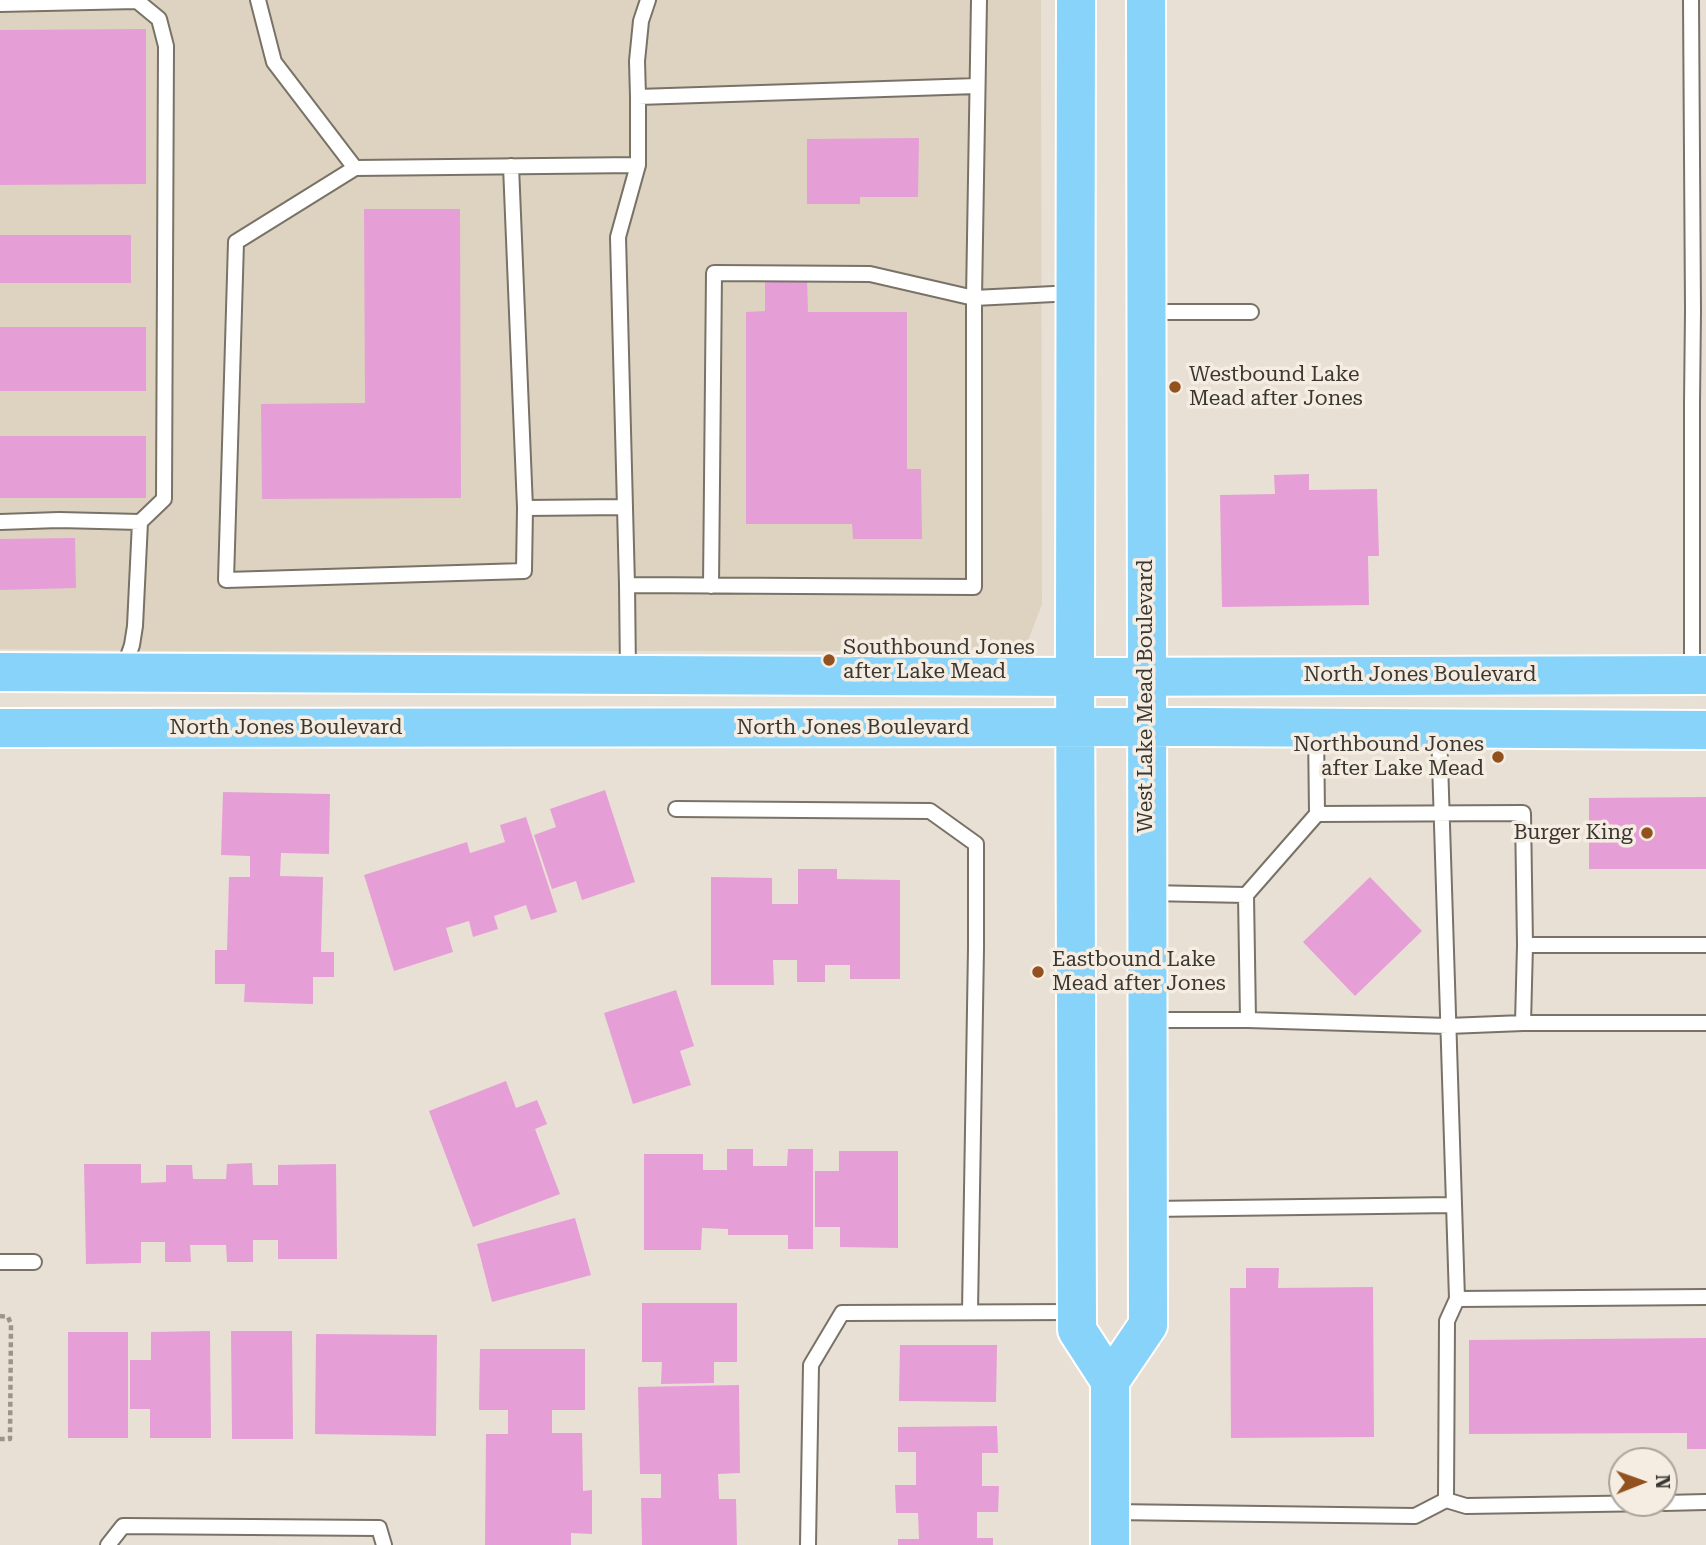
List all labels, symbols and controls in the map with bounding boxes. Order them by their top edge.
place label: Westbound Lake Mead after Jones [1189,362,1363,412]
marker: Westbound Lake Mead after Jones [1167,379,1183,395]
street label: West Lake Mead Boulevard [1133,559,1159,833]
place label: Southbound Jones after Lake Mead [843,635,1035,685]
marker: Southbound Jones after Lake Mead [821,652,837,668]
street label: North Jones Boulevard [1304,662,1536,688]
street label: North Jones Boulevard [170,715,402,741]
street label: North Jones Boulevard [737,715,969,741]
place label: Northbound Jones after Lake Mead [1293,732,1484,782]
marker: Northbound Jones after Lake Mead [1490,749,1506,765]
place label: Burger King [1513,820,1633,846]
marker: Burger King [1639,825,1655,841]
place label: Eastbound Lake Mead after Jones [1052,947,1226,997]
marker: Eastbound Lake Mead after Jones [1030,964,1046,980]
north arrow [1608,1447,1678,1517]
text: N [1651,1474,1674,1489]

